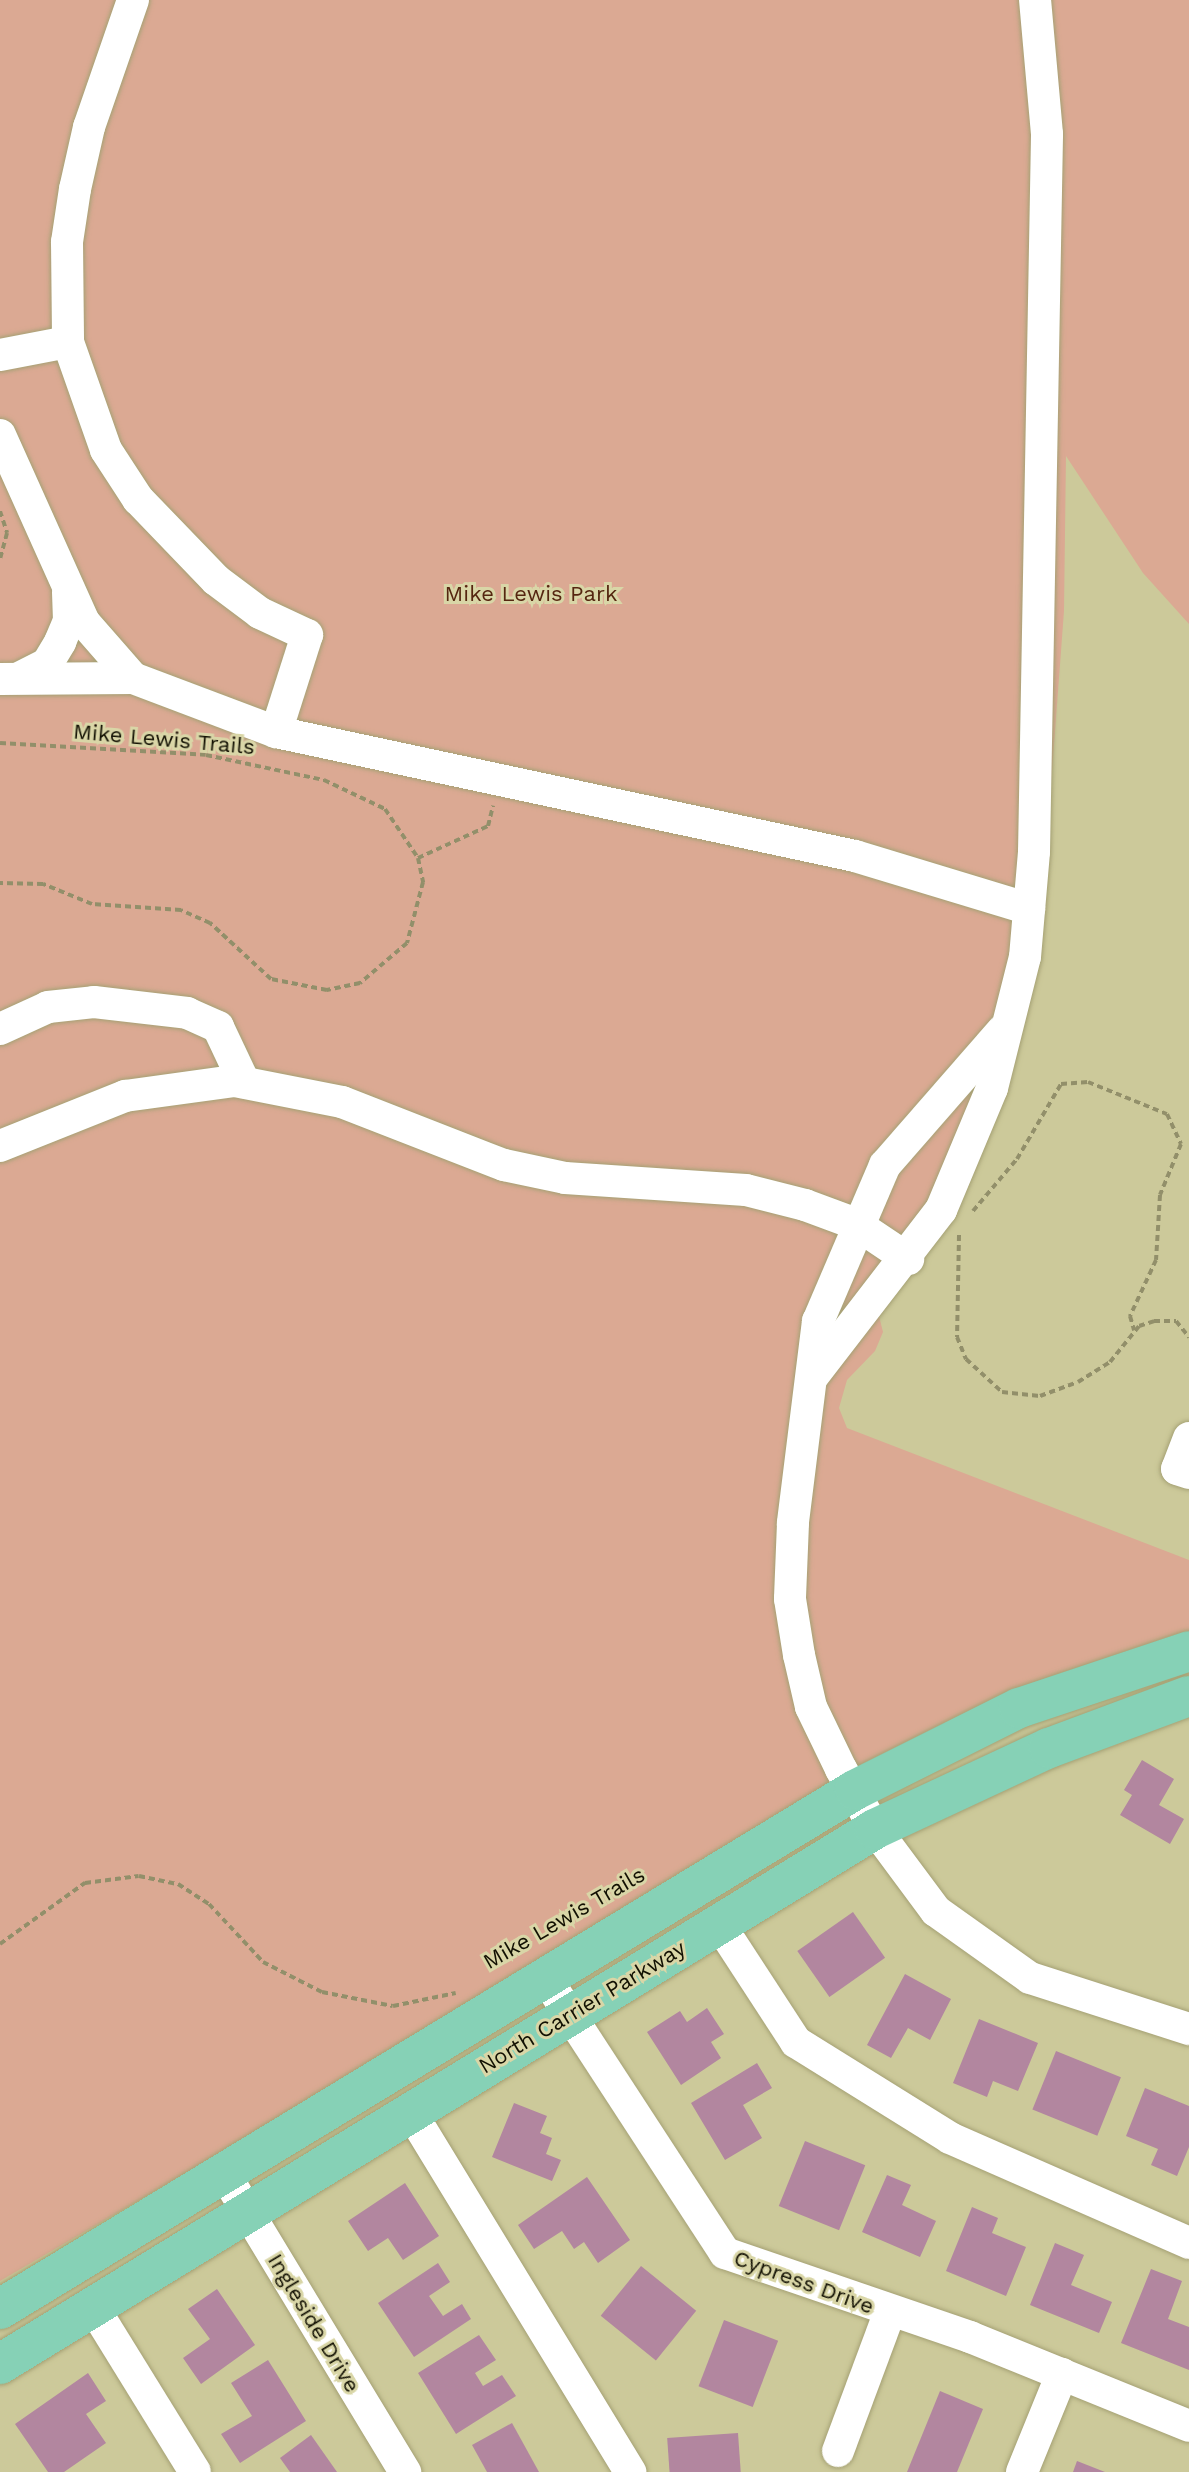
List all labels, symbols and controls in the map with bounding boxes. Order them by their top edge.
park label: Mike Lewis Park [445,581,617,607]
street label: Mike Lewis Trails [72,718,256,760]
street label: Mike Lewis Trails [478,1861,650,1975]
street label: North Carrier Parkway [474,1935,690,2079]
street label: Cypress Drive [730,2244,878,2320]
street label: Ingleside Drive [262,2249,366,2397]

